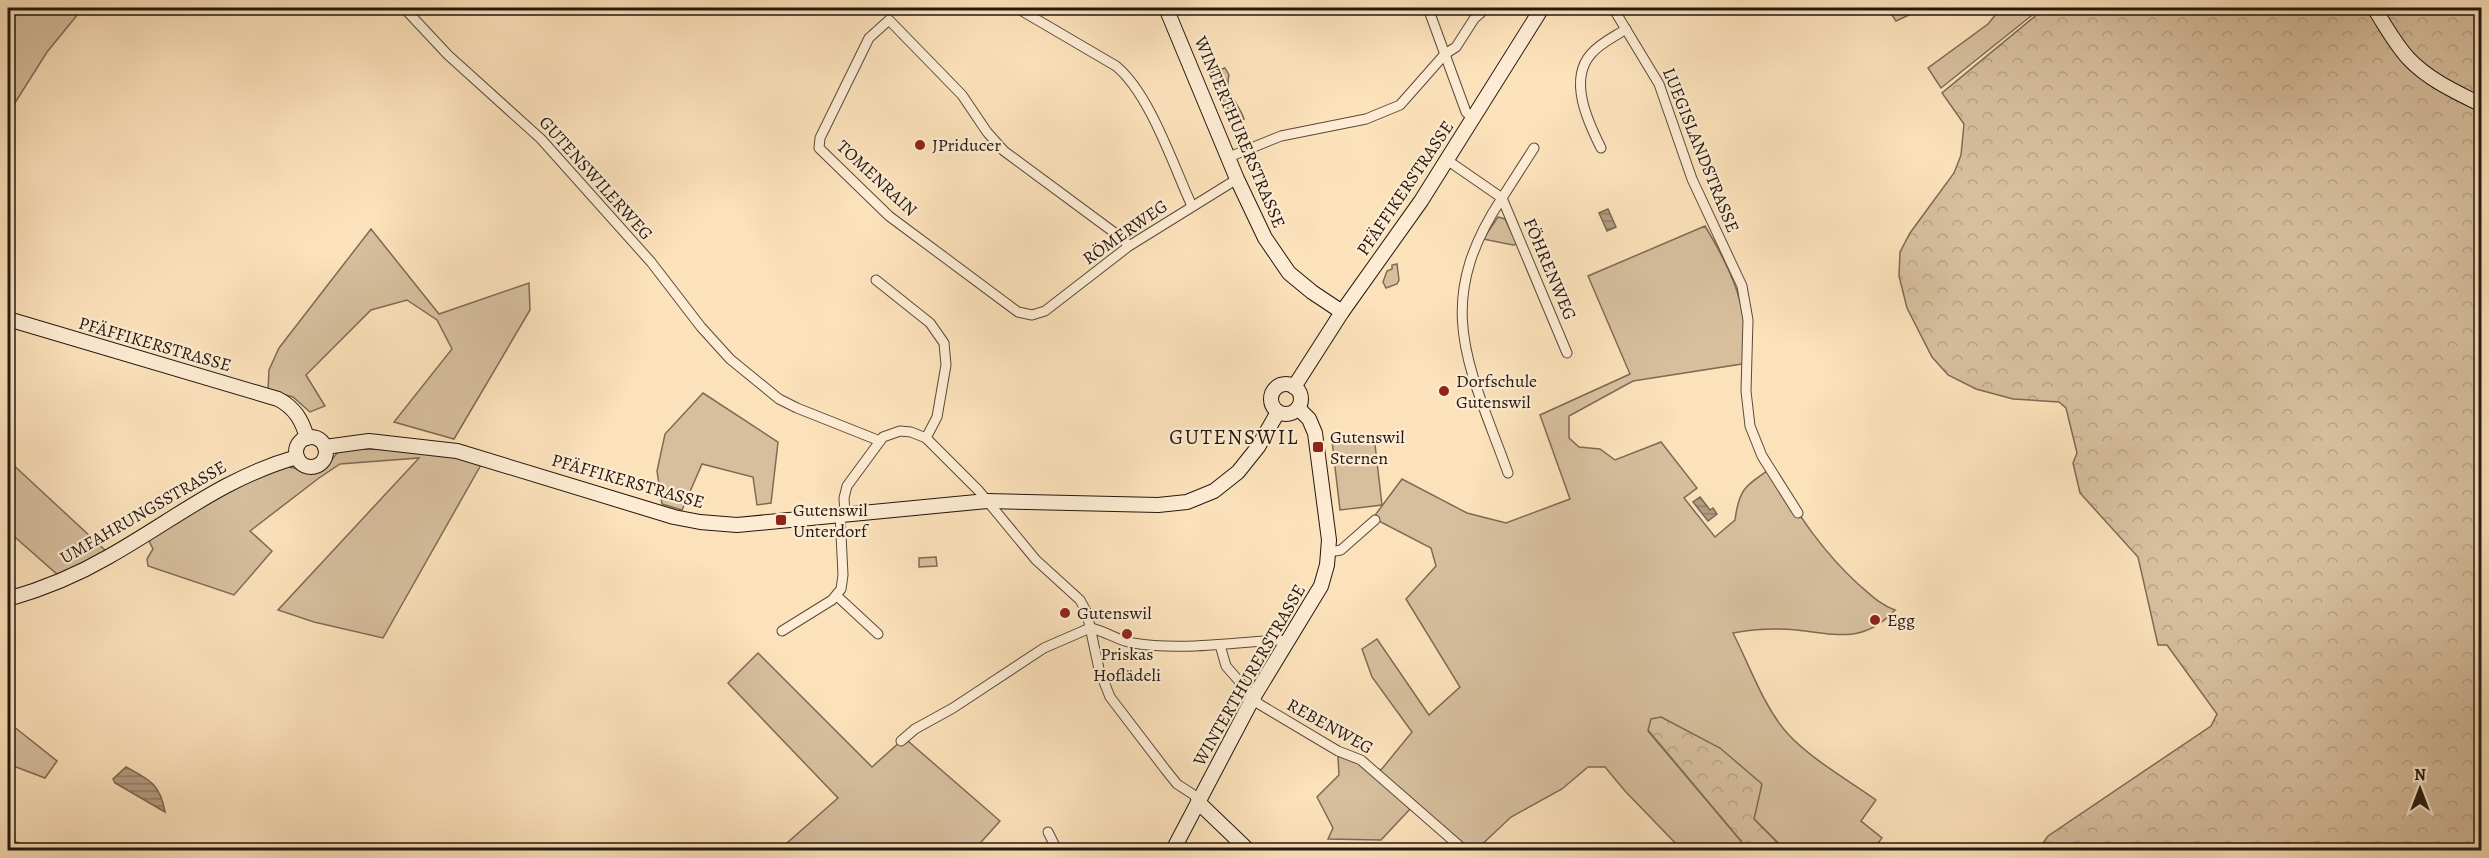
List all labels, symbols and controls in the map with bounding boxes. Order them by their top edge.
street label: WINTERTHURERSTRASSE [1188,31,1291,232]
street label: LUEGISLANDSTRASSE [1657,64,1745,236]
street label: GUTENSWILERWEG [534,111,658,245]
street label: PFÄFFIKERSTRASSE [1351,116,1459,260]
place label: JPriducer [932,133,1001,157]
street label: TOMENRAIN [832,134,922,222]
marker: JPriducer [913,138,927,152]
street label: RÖMERWEG [1078,194,1172,270]
street label: FÖHRENWEG [1518,214,1582,324]
street label: PFÄFFIKERSTRASSE [76,311,234,377]
place label: Dorfschule Gutenswil [1456,369,1537,414]
marker: Dorfschule Gutenswil [1437,384,1451,398]
district label: GUTENSWIL [1169,423,1299,451]
place label: Gutenswil Sternen [1330,425,1405,470]
marker: Gutenswil Sternen [1311,440,1325,454]
street label: PFÄFFIKERSTRASSE [549,448,707,514]
street label: UMFAHRUNGSSTRASSE [55,454,231,570]
place label: Gutenswil Unterdorf [793,498,870,543]
marker: Gutenswil Unterdorf [774,513,788,527]
street label: WINTERTHURERSTRASSE [1187,580,1311,771]
place label: Gutenswil [1077,601,1152,625]
marker: Gutenswil [1058,606,1072,620]
place label: Egg [1887,608,1915,632]
marker: Egg [1868,613,1882,627]
marker: Priskas Hoflädeli [1120,627,1134,641]
place label: Priskas Hoflädeli [1093,642,1161,687]
street label: REBENWEG [1283,692,1377,760]
north arrow [2390,759,2450,819]
text: N [2414,764,2426,786]

